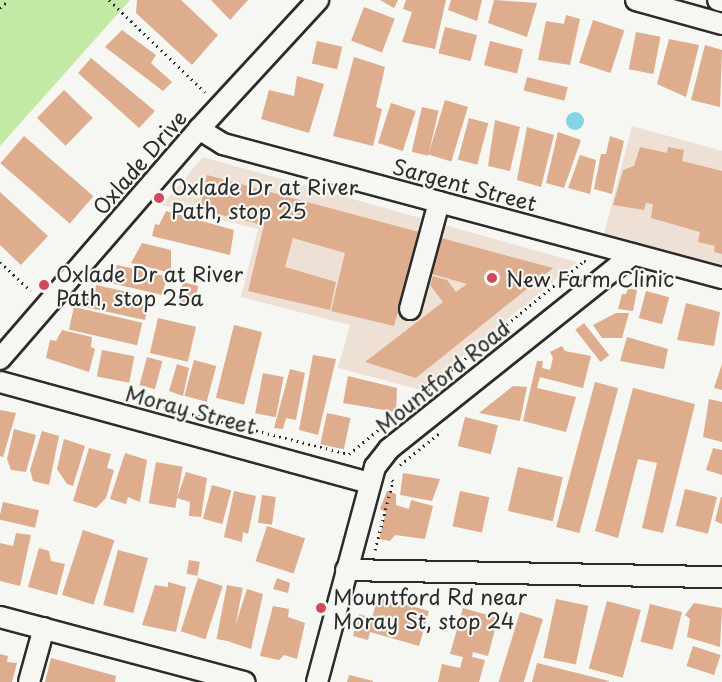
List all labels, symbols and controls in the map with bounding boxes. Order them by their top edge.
street label: Oxlade Drive [87,105,191,219]
street label: Sargent Street [390,153,540,215]
place label: Oxlade Dr at River Path, stop 25 [171,173,359,223]
marker: Oxlade Dr at River Path, stop 25 [152,191,166,205]
place label: Oxlade Dr at River Path, stop 25a [56,260,244,310]
place label: New Farm Clinic [506,265,673,291]
marker: New Farm Clinic [483,269,501,287]
marker: Oxlade Dr at River Path, stop 25a [37,278,51,292]
street label: Mountford Road [370,314,514,438]
street label: Moray Street [123,379,259,439]
place label: Mountford Rd near Moray St, stop 24 [333,583,527,633]
marker: Mountford Rd near Moray St, stop 24 [314,601,328,615]

